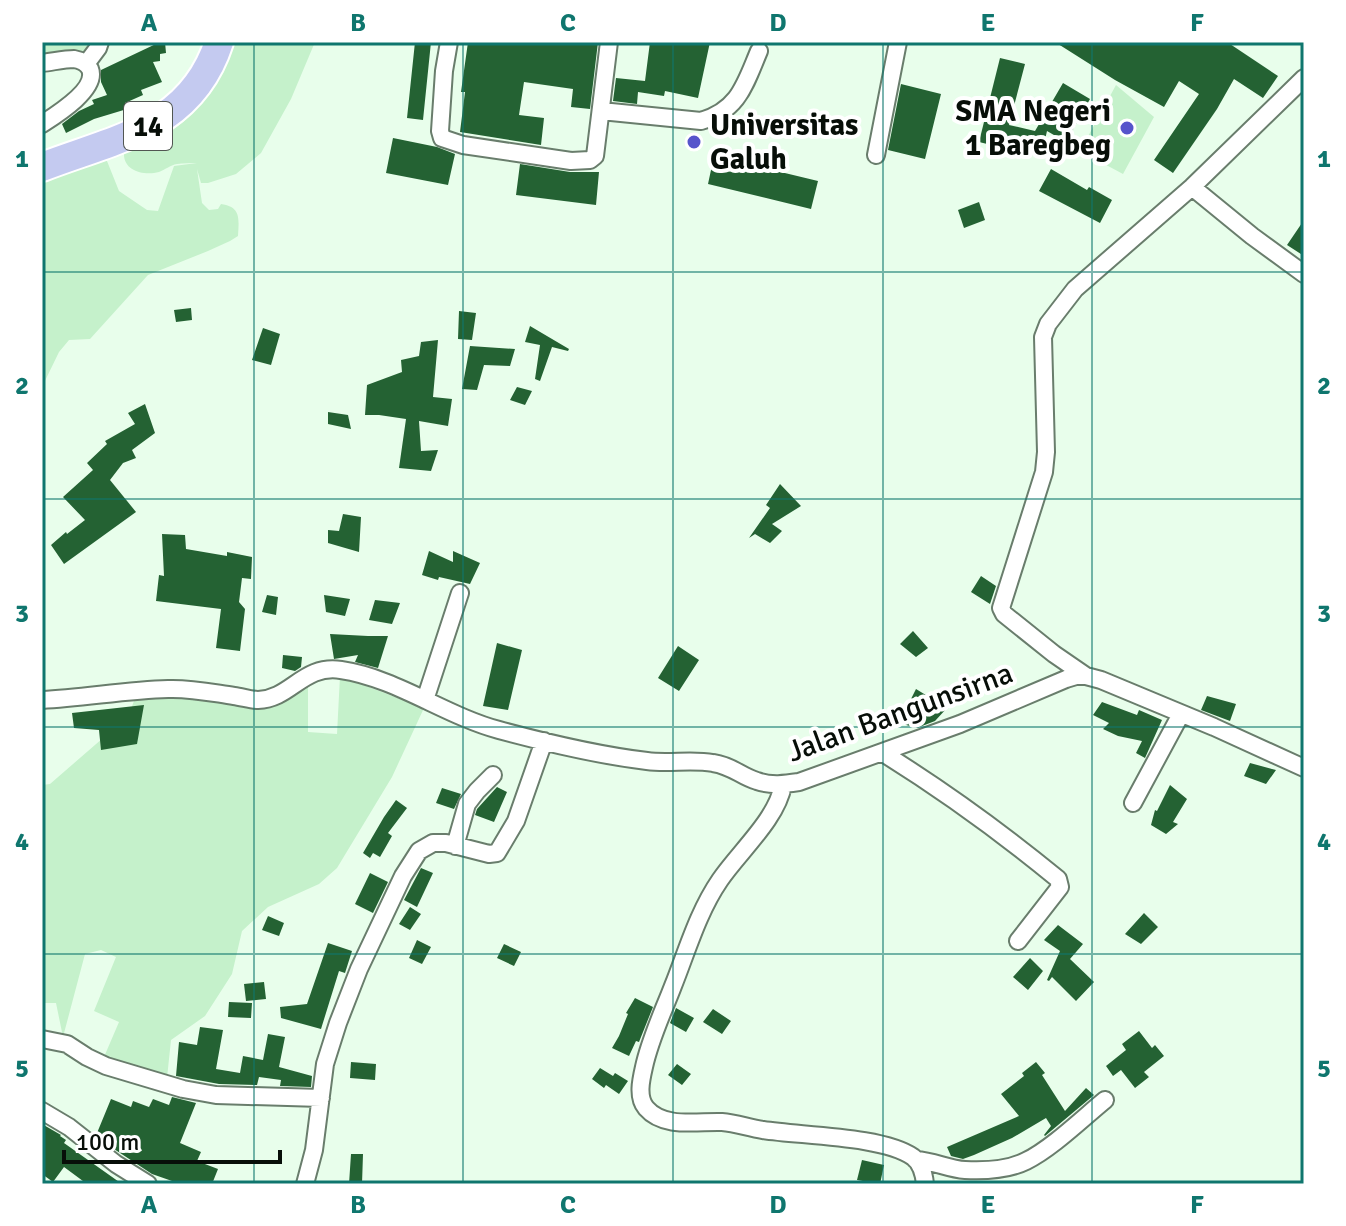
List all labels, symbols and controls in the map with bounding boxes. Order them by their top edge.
text: A [141,7,158,39]
text: B [350,7,366,39]
text: C [560,7,576,39]
text: D [769,7,787,39]
text: E [981,7,995,39]
text: F [1190,7,1204,39]
place label: SMA Negeri 1 Baregbeg [956,93,1111,164]
road number: 14 [124,102,172,150]
place label: Universitas Galuh [710,107,858,178]
marker: SMA Negeri 1 Baregbeg [1118,119,1136,137]
marker: Universitas Galuh [685,133,703,151]
text: 1 [15,143,29,175]
text: 1 [1317,143,1331,175]
text: 2 [15,370,29,402]
text: 2 [1317,370,1331,402]
text: 3 [15,598,29,630]
text: 3 [1317,598,1331,630]
street label: Jalan Bangunsirna [782,655,1018,770]
text: 4 [15,826,29,858]
text: 4 [1317,826,1331,858]
text: 5 [15,1053,29,1085]
text: 5 [1317,1053,1331,1085]
scale bar [64,1114,280,1164]
text: 100 m [76,1127,139,1157]
text: A [141,1189,158,1221]
text: B [350,1189,366,1221]
text: C [560,1189,576,1221]
text: D [769,1189,787,1221]
text: E [981,1189,995,1221]
text: F [1190,1189,1204,1221]

